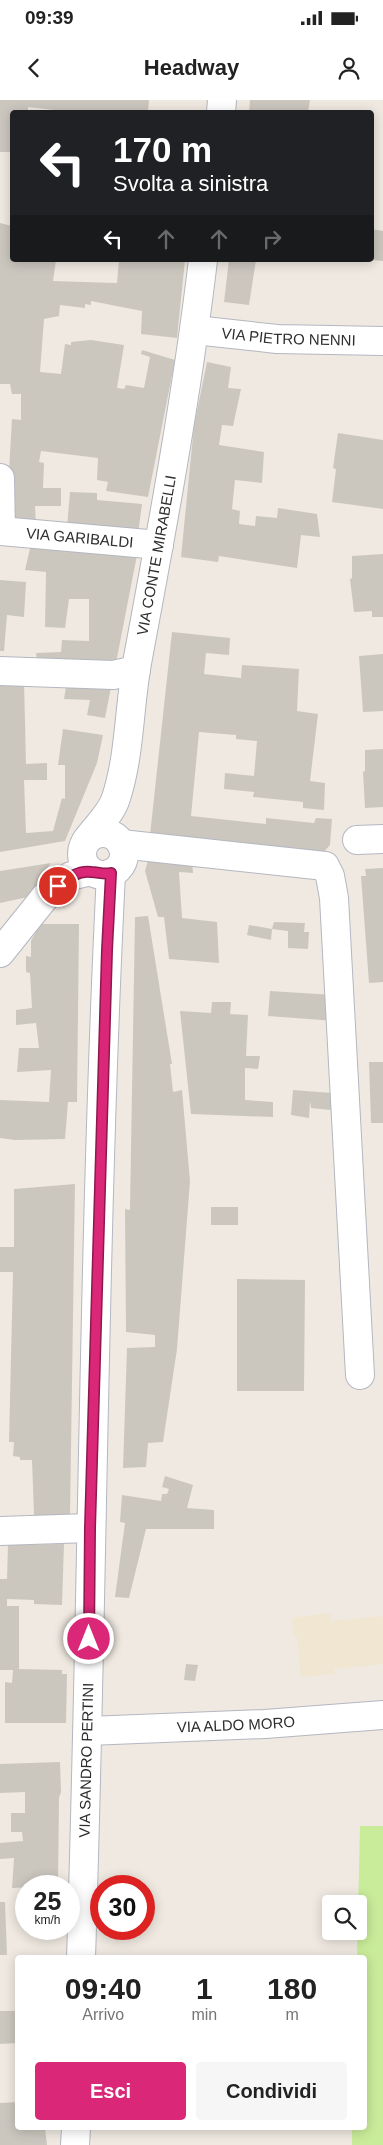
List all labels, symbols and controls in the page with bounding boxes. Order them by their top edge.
text: 09:39 [25,7,74,28]
icon: back [20,54,48,82]
icon: person [335,54,363,82]
text: Headway [144,55,239,80]
icon: left [30,130,95,195]
text: 170 m [113,130,212,169]
text: Svolta a sinistra [113,171,268,196]
icon: left [99,225,127,253]
icon: ahead [152,225,180,253]
icon: ahead [205,225,233,253]
icon: right [258,225,286,253]
street label: VIA PIETRO NENNI [221,324,356,348]
street label: VIA CONTE MIRABELLI [133,474,179,637]
street label: VIA GARIBALDI [25,524,134,551]
pin [37,865,79,907]
icon: arrive [44,872,72,900]
position arrow [62,1612,114,1664]
street label: VIA SANDRO PERTINI [76,1682,96,1838]
street label: VIA ALDO MORO [176,1713,296,1735]
speed limit sign: 30 [90,1875,155,1940]
text: 25 [34,1887,61,1915]
map controls [322,1895,367,1940]
button: search [322,1895,367,1940]
text: km/h [34,1913,61,1927]
text: 09:40 [65,1972,142,2005]
text: 1 [196,1972,213,2005]
text: 180 [267,1972,317,2005]
text: Arrivo [82,2006,124,2023]
text: min [191,2006,217,2023]
text: m [285,2006,299,2023]
button: Esci [35,2062,186,2120]
button: Condividi [196,2062,347,2120]

